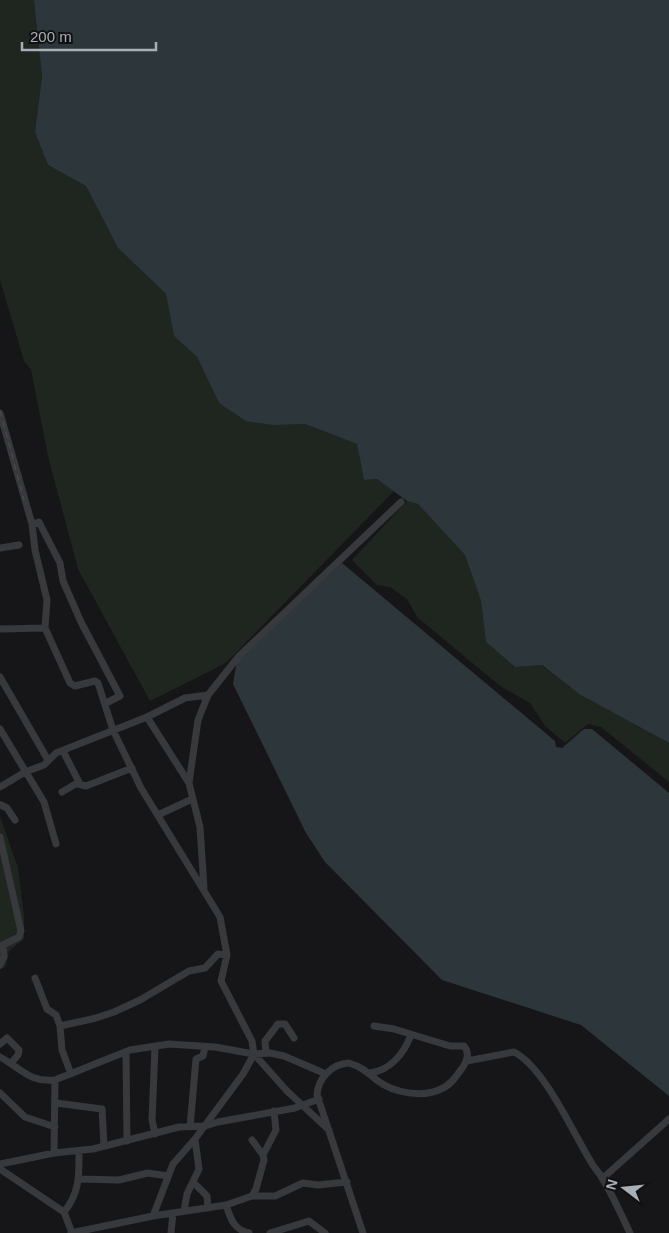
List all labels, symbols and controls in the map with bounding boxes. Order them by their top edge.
scale bar [22,20,156,52]
text: 200 m [30,28,72,45]
north arrow [599,1163,649,1213]
text: N [602,1177,621,1191]

